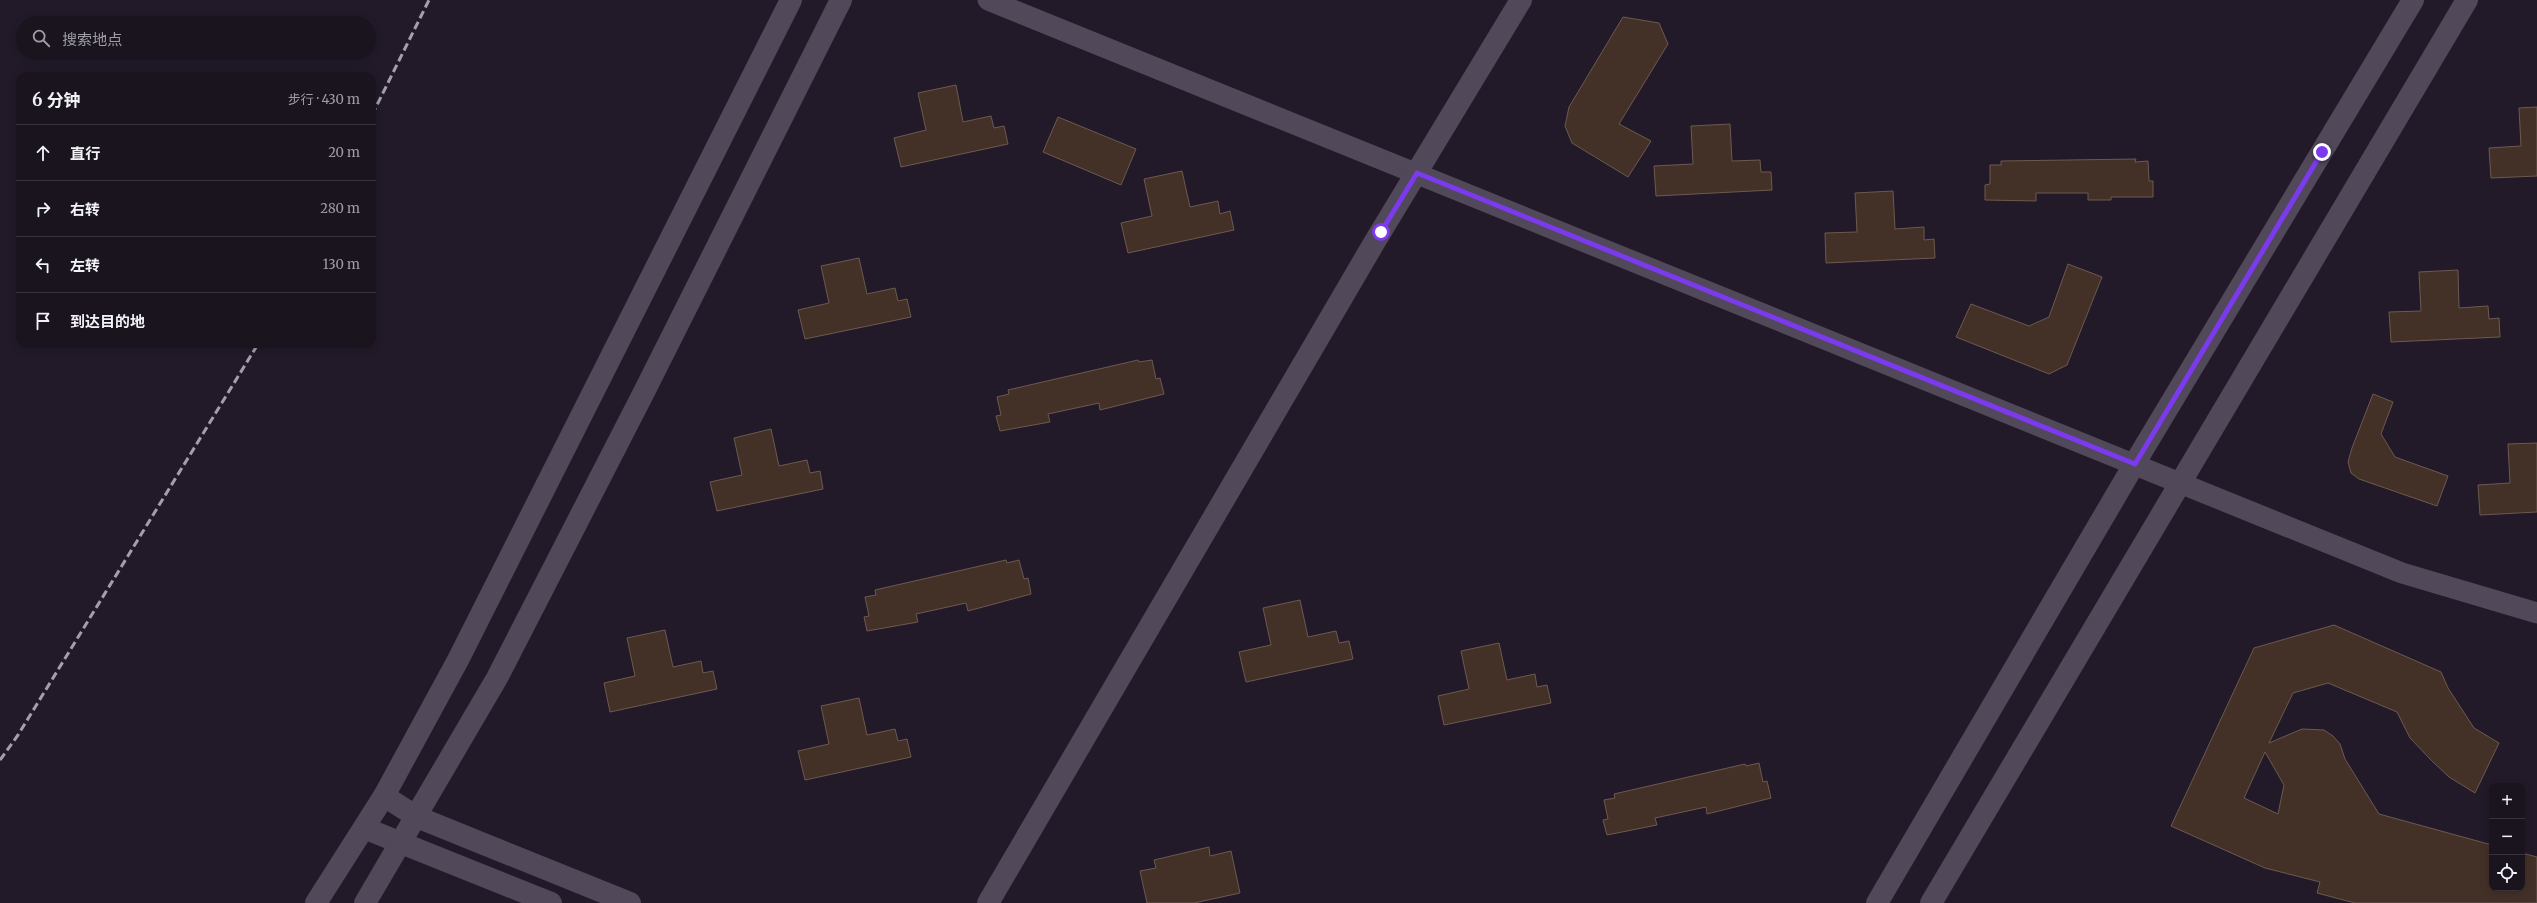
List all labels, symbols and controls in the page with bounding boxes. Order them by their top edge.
search box [16,16,376,60]
icon: search [30,27,52,49]
text: 搜索地点 [62,30,122,49]
text: 6 分钟 [32,89,80,111]
text: 步行 · 430 m [288,91,360,108]
icon: ahead [32,142,54,164]
route end [2313,143,2331,161]
text: 直行 [70,144,100,163]
text: 20 m [328,144,360,161]
icon: right [32,198,54,220]
text: 右转 [70,200,100,219]
text: 280 m [320,200,360,217]
route start [1372,223,1390,241]
icon: left [32,254,54,276]
text: 左转 [70,256,100,275]
text: 130 m [323,256,360,273]
icon: arrive [32,310,54,332]
text: 到达目的地 [70,312,145,331]
map controls [2489,783,2525,891]
button: + [2489,783,2525,819]
button: − [2489,819,2525,855]
button: locate [2489,855,2525,891]

